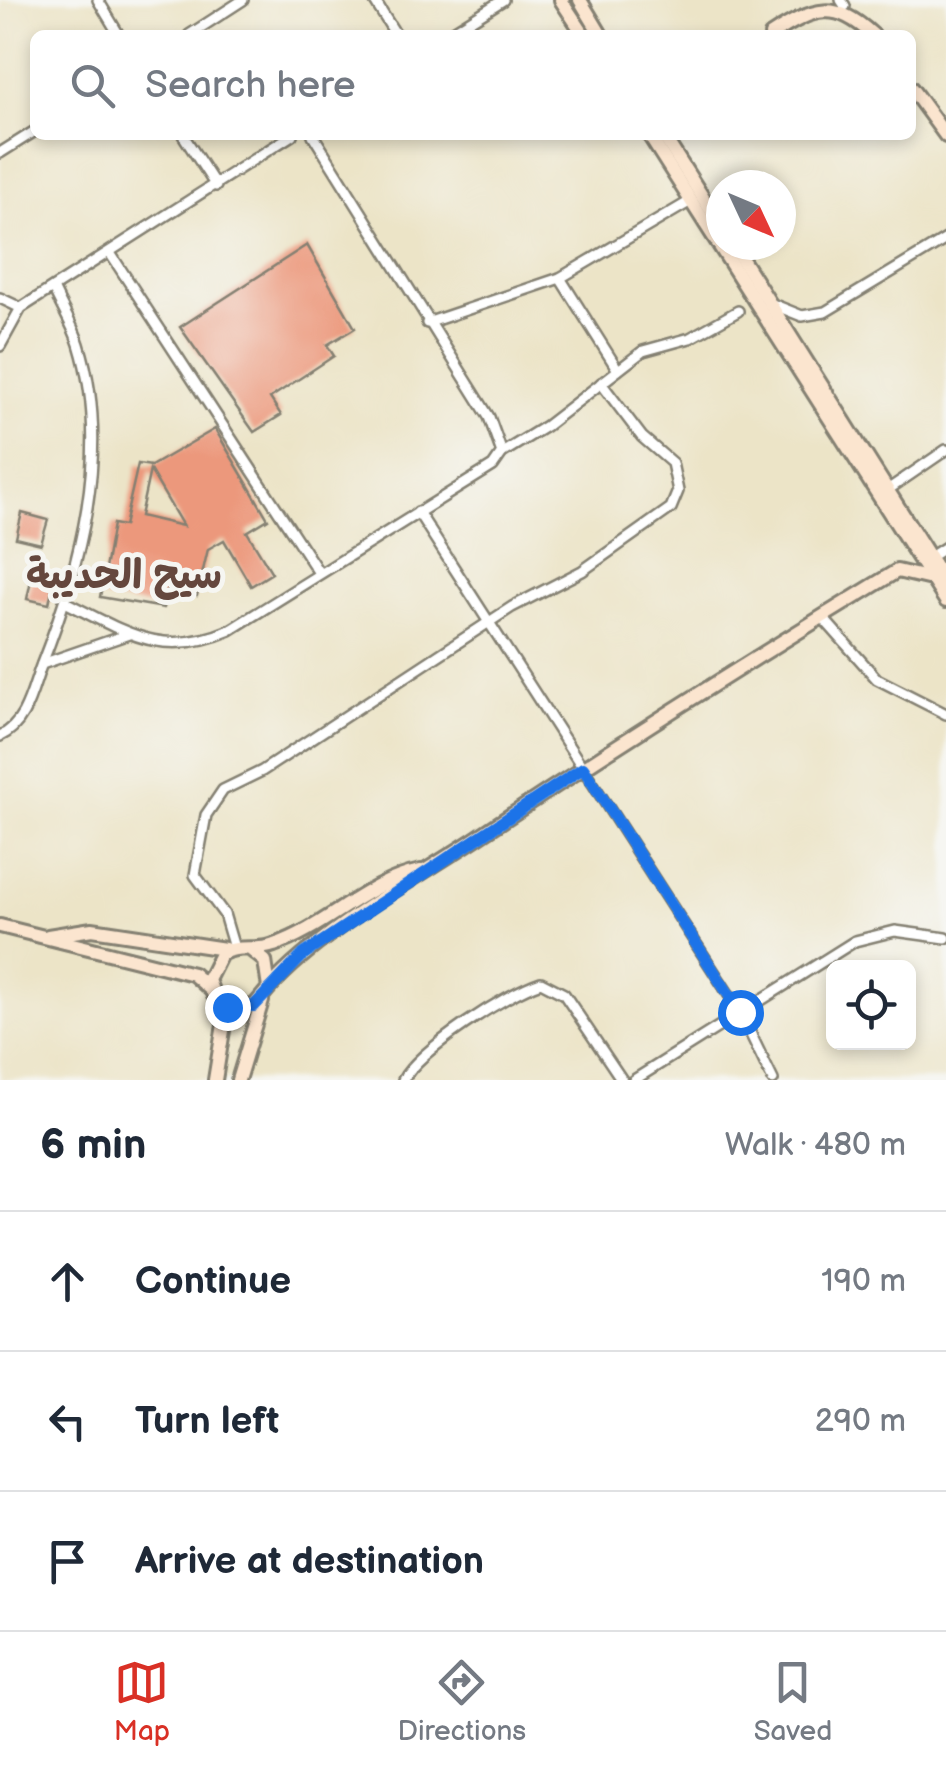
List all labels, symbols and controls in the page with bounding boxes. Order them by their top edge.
search box [30,30,916,140]
icon: search [65,58,120,113]
text: Search here [145,63,356,108]
north arrow [706,170,796,260]
district label: سيح الحديبة [26,552,222,600]
map controls [826,960,916,1050]
button: locate [826,960,916,1050]
route end [205,985,251,1031]
route start [718,990,764,1036]
text: 6 min [40,1120,146,1171]
text: Walk · 480 m [725,1126,906,1165]
icon: ahead [40,1254,95,1309]
text: Continue [135,1259,291,1304]
text: 190 m [821,1262,906,1301]
icon: left [40,1394,95,1449]
text: Turn left [135,1399,279,1444]
text: 290 m [815,1402,906,1441]
icon: arrive [40,1534,95,1589]
text: Arrive at destination [135,1539,484,1584]
tab: Map [114,1655,170,1748]
tab: Directions [397,1655,526,1748]
tab: Saved [754,1655,832,1748]

